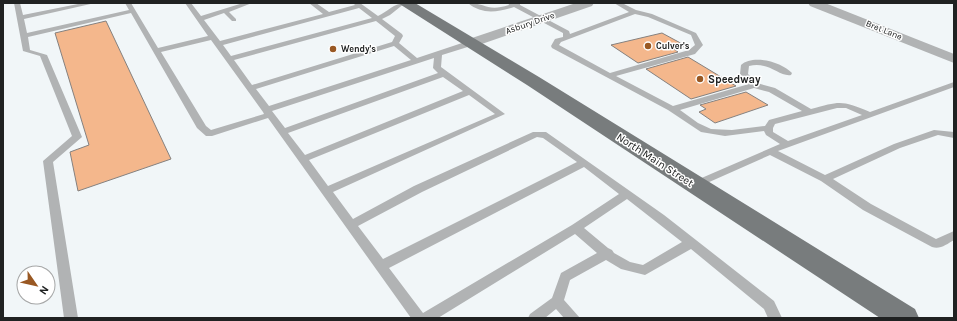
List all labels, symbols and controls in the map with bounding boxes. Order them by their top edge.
street label: Asbury Drive [504,10,556,36]
street label: Bret Lane [864,18,904,42]
marker: Culver's [643,41,653,51]
place label: Culver's [656,41,690,51]
marker: Wendy's [328,44,338,54]
place label: Wendy's [341,44,376,54]
place label: Speedway [708,73,761,86]
marker: Speedway [695,74,705,84]
street label: North Main Street [614,130,696,190]
north arrow [16,265,56,305]
text: N [36,283,51,297]

